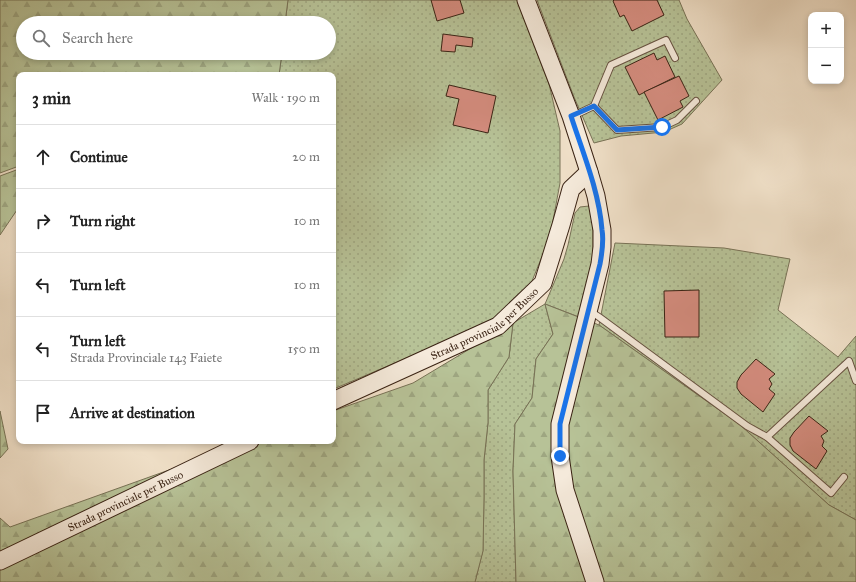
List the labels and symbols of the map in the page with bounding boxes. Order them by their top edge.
route start [653,118,671,136]
street label: Strada provinciale per Busso [428,284,541,362]
route end [551,447,569,465]
street label: Strada provinciale per Busso [65,467,186,534]

